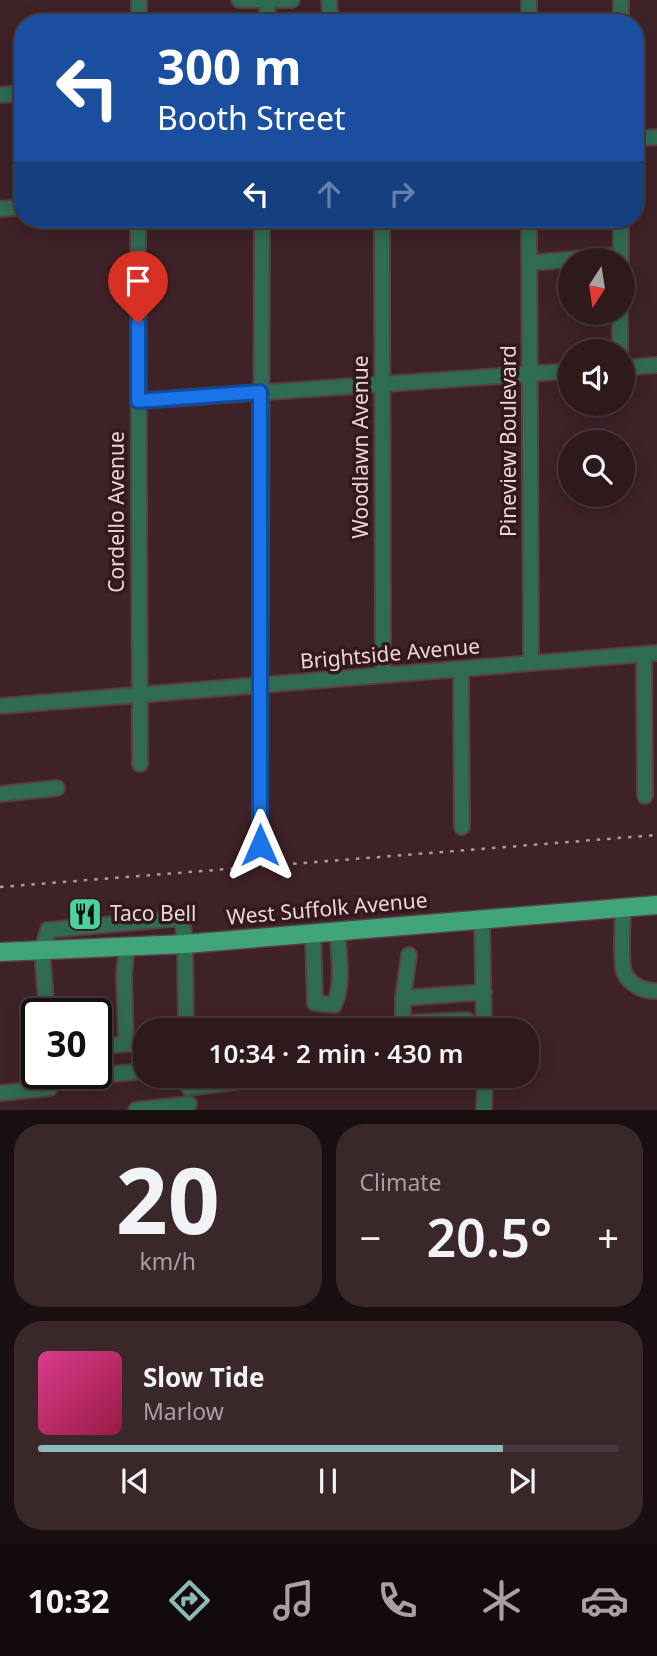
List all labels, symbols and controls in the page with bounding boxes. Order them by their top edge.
text: 300 m [157,33,302,99]
icon: left [42,42,133,133]
text: Booth Street [157,96,346,139]
icon: left [237,175,275,213]
icon: ahead [310,175,348,213]
icon: right [383,175,421,213]
north arrow [558,248,635,326]
map controls [558,248,635,507]
pin [108,251,168,323]
icon: arrive [119,262,157,300]
button: sound [558,339,635,416]
street label: Pineview Boulevard [494,345,522,537]
street label: Woodlawn Avenue [346,355,374,539]
button: search [558,430,635,507]
street label: Cordello Avenue [102,431,130,593]
street label: Brightside Avenue [299,631,481,675]
position arrow [223,808,297,882]
street label: West Suffolk Avenue [225,885,429,931]
restaurant icon: Taco Bell [66,895,104,933]
place label: Taco Bell [110,899,196,927]
speed limit sign: 30 [21,998,112,1089]
text: 10:34 · 2 min · 430 m [209,1035,463,1071]
text: 20 [116,1137,220,1261]
text: Climate [360,1166,442,1198]
text: 20.5° [426,1201,552,1272]
text: − [360,1211,381,1263]
text: + [597,1211,619,1263]
text: km/h [139,1245,196,1277]
text: Slow Tide [143,1359,265,1395]
text: Marlow [143,1395,224,1427]
icon: previous [116,1462,154,1500]
icon: pause [309,1462,347,1500]
icon: next [503,1462,541,1500]
icon: directions [165,1576,214,1625]
icon: music [269,1576,318,1625]
icon: phone [373,1576,422,1625]
icon: climate [477,1576,526,1625]
icon: car [580,1576,629,1625]
text: 10:32 [27,1579,110,1622]

